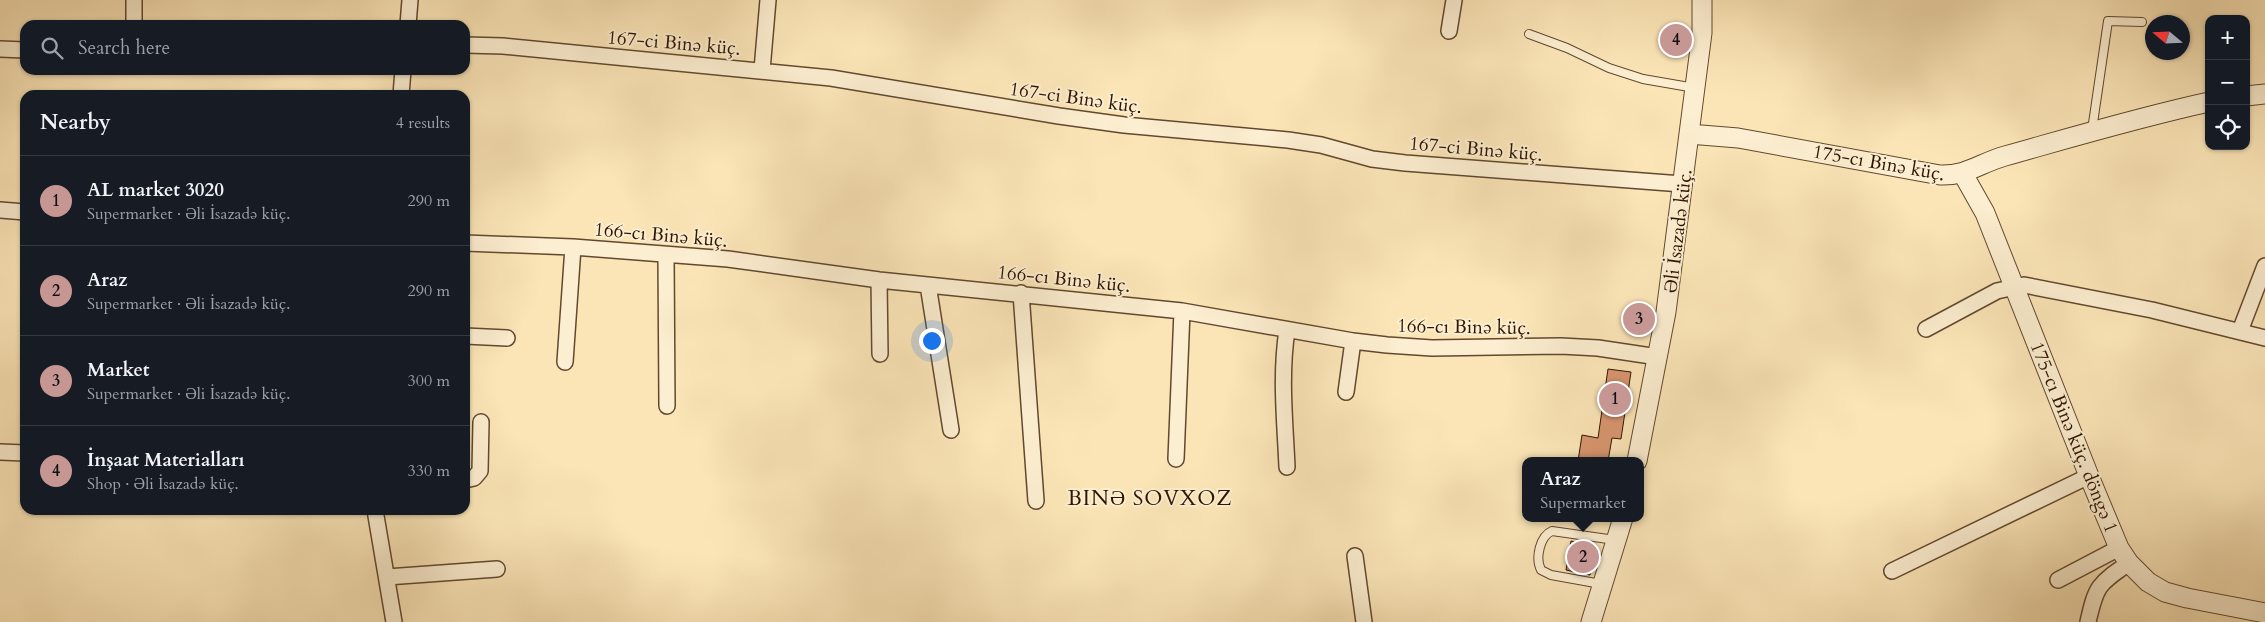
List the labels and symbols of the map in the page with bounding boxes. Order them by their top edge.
north arrow [2145,15,2190,60]
pin: 4 [1660,21,1692,59]
street label: 167-ci Binə küç. [606,24,742,62]
street label: 167-ci Binə küç. [1008,76,1144,120]
street label: 167-ci Binə küç. [1408,130,1544,168]
street label: 175-cı Binə küç. [1811,139,1947,187]
street label: Əli İsazadə küç. [1657,168,1698,295]
street label: 166-cı Binə küç. [593,216,729,254]
street label: 166-cı Binə küç. [996,259,1132,299]
pin: 3 [1623,300,1655,338]
street label: 166-cı Binə küç. [1397,313,1531,341]
your location [919,328,945,354]
street label: 175-cı Binə küç. döngə 1 [2024,338,2124,537]
pin: 1 [1599,380,1631,418]
district label: BINƏ SOVXOZ [1068,484,1232,513]
pin: 2 [1567,538,1599,576]

